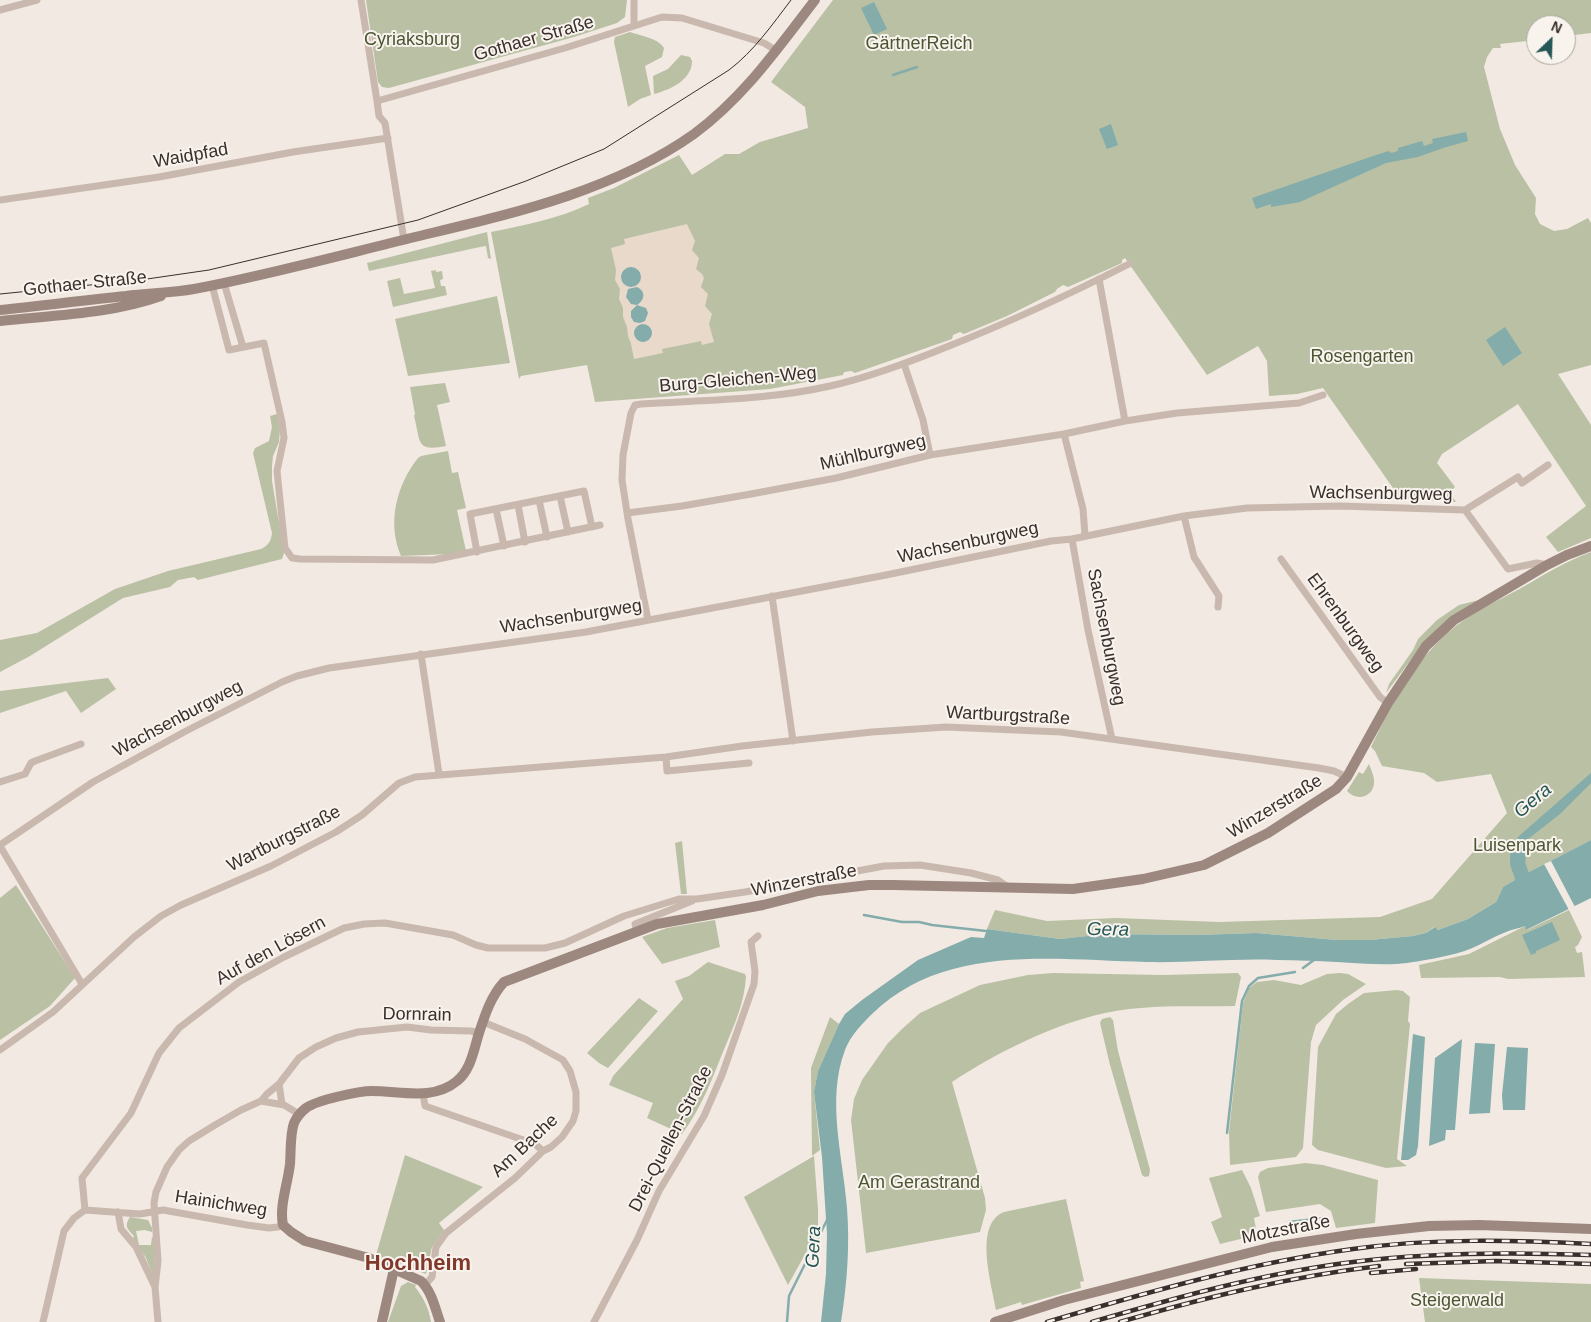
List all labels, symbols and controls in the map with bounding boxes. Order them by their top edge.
street label: Gothaer Straße [471,12,597,66]
north arrow [1526,15,1576,65]
text: N [1549,18,1565,37]
park label: Cyriaksburg [364,29,460,51]
park label: GärtnerReich [865,33,973,55]
street label: Waidpfad [152,139,230,173]
street label: Gothaer Straße [22,267,148,301]
park label: Rosengarten [1310,346,1414,368]
street label: Burg-Gleichen-Weg [658,362,818,398]
street label: Mühlburgweg [818,430,928,476]
street label: Wachsenburgweg [1309,482,1453,506]
street label: Wachsenburgweg [896,518,1040,568]
street label: Sachsenburgweg [1082,567,1130,707]
street label: Ehrenburgweg [1302,569,1388,677]
street label: Wachsenburgweg [498,595,644,639]
street label: Wachsenburgweg [110,676,246,762]
street label: Wartburgstraße [945,702,1071,730]
street label: Winzerstraße [1224,770,1326,844]
water label: Gera [1509,779,1557,823]
street label: Wartburgstraße [224,801,344,877]
park label: Luisenpark [1473,835,1561,857]
street label: Winzerstraße [749,860,859,902]
street label: Auf den Lösern [212,912,330,990]
water label: Gera [1087,918,1129,942]
street label: Dornrain [382,1004,452,1026]
street label: Drei-Quellen-Straße [625,1062,717,1216]
street label: Am Bache [487,1110,563,1182]
park label: Am Gerastrand [858,1172,980,1194]
street label: Hainichweg [173,1186,269,1222]
street label: Motzstraße [1240,1211,1332,1249]
water label: Gera [802,1225,826,1269]
district label: Hochheim [365,1251,471,1277]
park label: Steigerwald [1410,1290,1504,1312]

